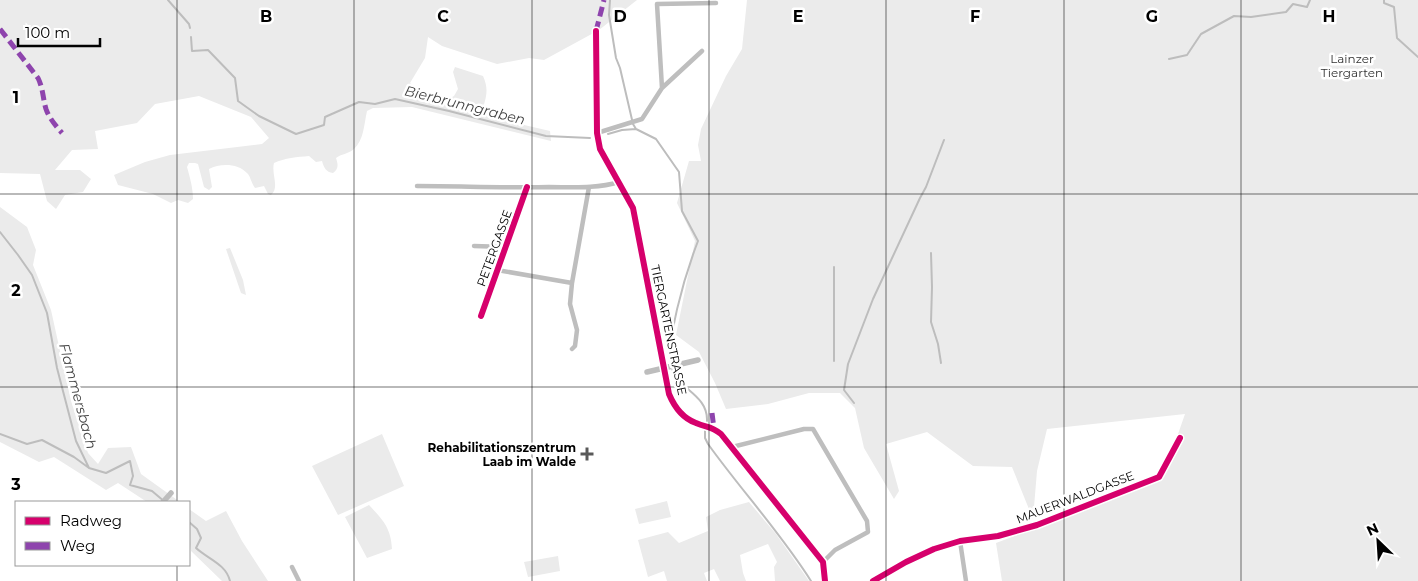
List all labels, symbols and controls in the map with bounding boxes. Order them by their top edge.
text: B [260,7,272,26]
text: C [437,7,449,26]
text: D [613,7,627,26]
text: E [793,7,803,26]
text: F [970,7,980,26]
text: G [1146,7,1158,26]
text: H [1323,7,1335,26]
scale bar [18,15,100,47]
text: 100 m [25,23,70,42]
park label: Lainzer Tiergarten [1321,51,1383,80]
water label: Bierbrunngraben [403,81,527,129]
text: 1 [13,88,19,107]
street label: PETERGASSE [473,207,515,289]
street label: TIERGARTENSTRASSE [648,264,690,396]
text: 2 [11,281,21,300]
water label: Flammersbach [55,341,101,451]
place label: Rehabilitationszentrum Laab im Walde [428,440,576,469]
marker: Rehabilitationszentrum Laab im Walde [580,447,594,461]
street label: MAUERWALDGASSE [1014,468,1136,526]
text: 3 [10,475,21,494]
legend [15,501,190,566]
text: Radweg [60,511,122,530]
north arrow [1353,516,1403,566]
text: N [1364,519,1381,540]
text: Weg [60,536,95,555]

